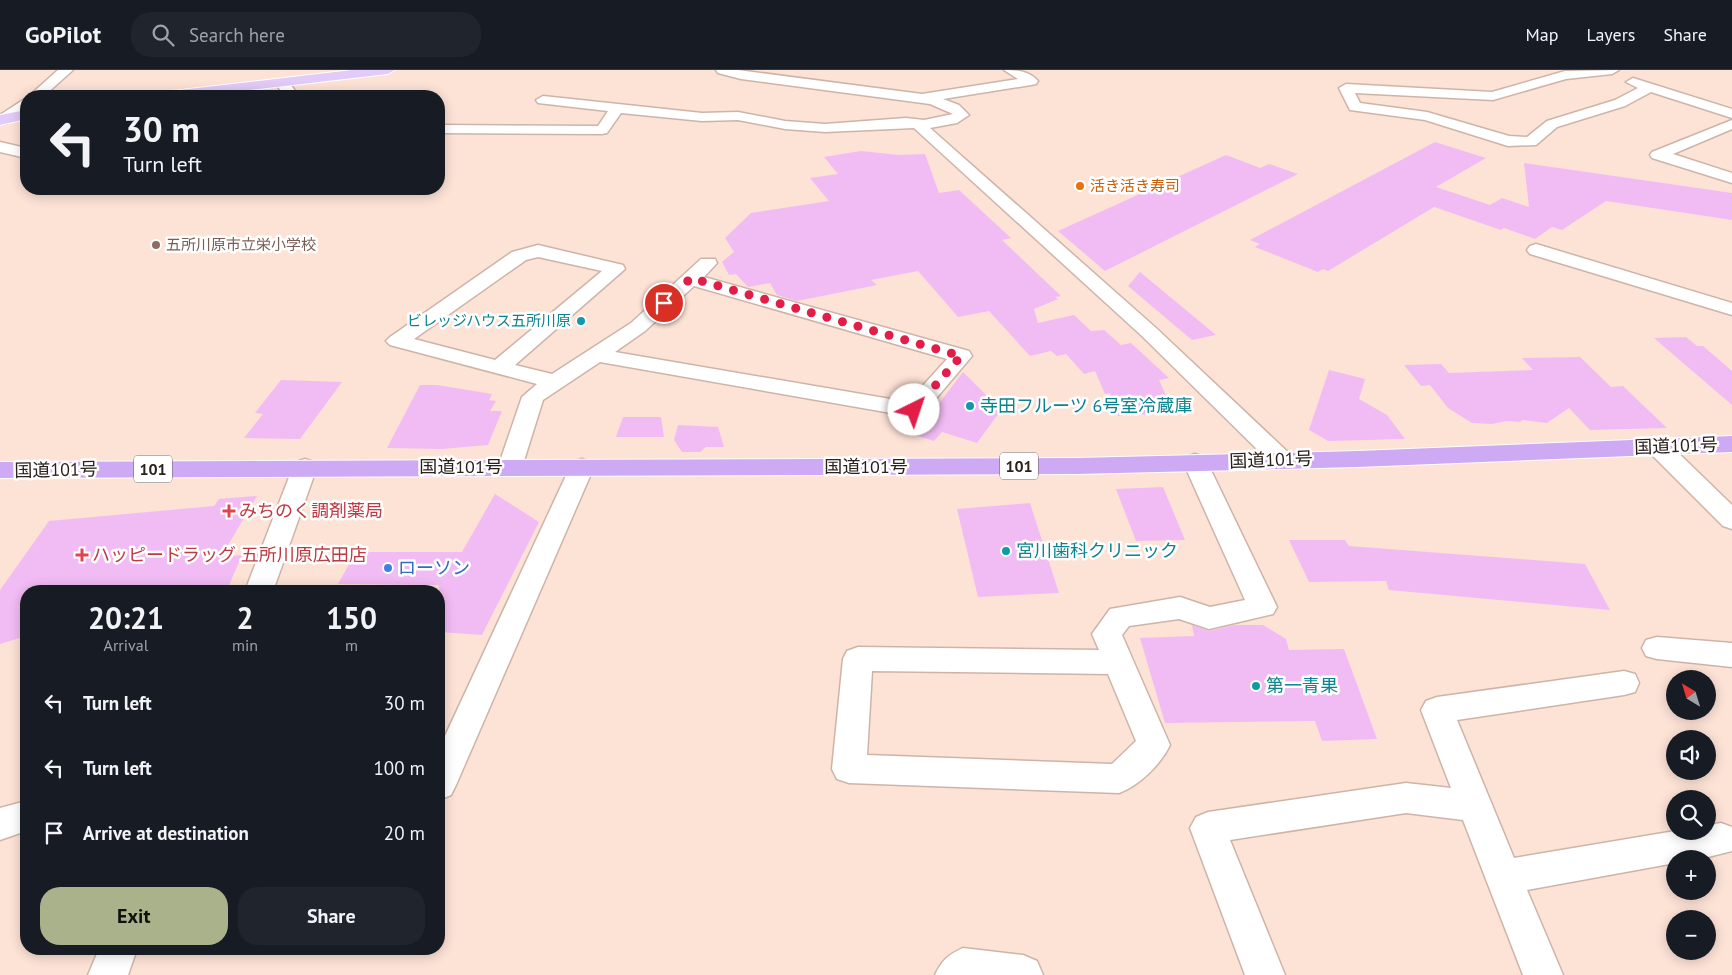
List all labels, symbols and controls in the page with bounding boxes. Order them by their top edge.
search box [131,12,481,57]
text: GoPilot [25,19,101,50]
icon: search [149,21,177,49]
text: Search here [189,23,285,47]
text: Map [1526,23,1558,46]
text: Layers [1586,23,1635,46]
text: Share [1663,23,1707,46]
text: 30 m [123,106,200,152]
icon: left [40,110,105,175]
text: Turn left [123,150,202,178]
place label: 活き活き寿司 [1090,176,1180,195]
marker: 活き活き寿司 [1074,180,1086,192]
place label: 五所川原市立栄小学校 [166,235,316,254]
marker: 五所川原市立栄小学校 [150,239,162,251]
pin [643,282,685,324]
icon: arrive [650,289,678,317]
place label: ビレッジハウス五所川原 [407,311,571,330]
marker: ビレッジハウス五所川原 [575,315,587,327]
position arrow [887,383,939,435]
place label: 寺田フルーツ 6号室冷蔵庫 [980,394,1192,417]
marker: 寺田フルーツ 6号室冷蔵庫 [964,400,976,412]
street label: 国道101号 [1634,433,1718,458]
street label: 国道101号 [1229,447,1313,472]
road number: 101 [1000,452,1038,480]
street label: 国道101号 [419,455,503,478]
street label: 国道101号 [824,455,908,478]
road number: 101 [134,456,172,482]
street label: 国道101号 [14,457,98,482]
place label: みちのく調剤薬局 [239,499,383,522]
marker: みちのく調剤薬局 [223,505,235,517]
place label: 宮川歯科クリニック [1016,539,1178,562]
place label: ハッピードラッグ 五所川原広田店 [92,543,367,566]
marker: 宮川歯科クリニック [1000,545,1012,557]
marker: ハッピードラッグ 五所川原広田店 [76,549,88,561]
place label: ローソン [398,556,470,579]
marker: ローソン [382,562,394,574]
text: 20:21 [88,598,164,637]
text: 2 [237,598,254,637]
text: 150 [326,598,377,637]
text: Arrival [104,635,148,655]
text: min [232,635,258,655]
text: m [345,635,358,655]
north arrow [1666,670,1716,720]
map controls [1666,670,1716,960]
place label: 第一青果 [1266,674,1338,697]
marker: 第一青果 [1250,680,1262,692]
icon: left [40,689,68,717]
text: Turn left [83,691,152,715]
text: 30 m [384,691,425,715]
button: sound [1666,730,1716,780]
icon: left [40,754,68,782]
text: Turn left [83,756,152,780]
text: 100 m [373,756,425,780]
button: search [1666,790,1716,840]
icon: arrive [40,819,68,847]
text: Arrive at destination [83,821,249,845]
text: 20 m [384,821,425,845]
button: + [1666,850,1716,900]
button: Exit [40,887,228,945]
button: Share [238,887,425,945]
button: − [1666,910,1716,960]

